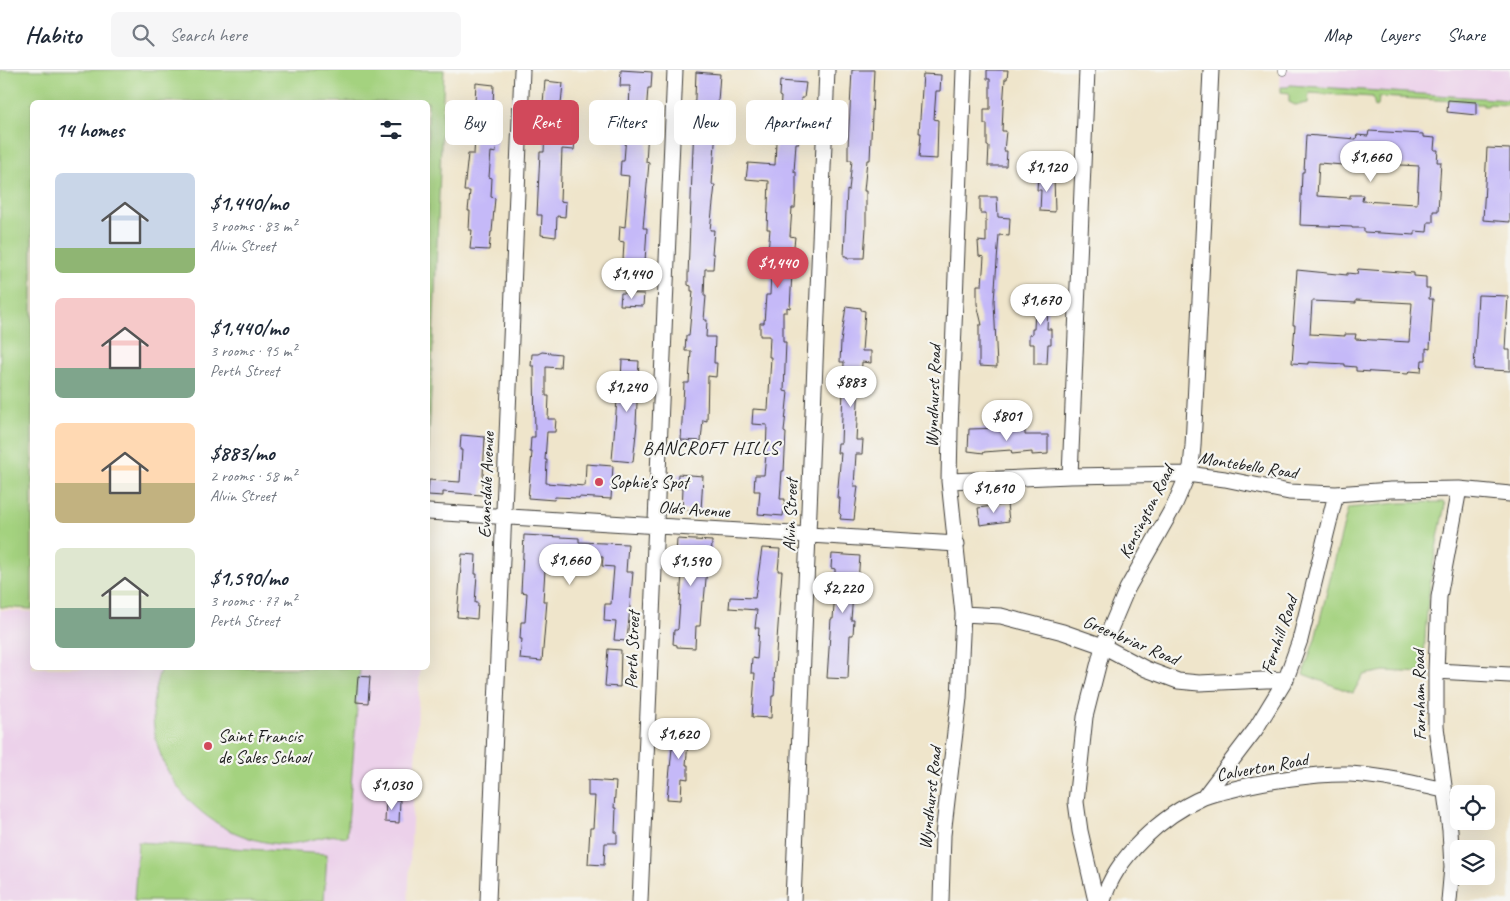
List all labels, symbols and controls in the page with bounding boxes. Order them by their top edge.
search box [111,12,461,57]
text: Habito [25,20,81,50]
icon: search [129,21,157,49]
text: Search here [169,23,247,47]
text: Map [1324,24,1352,46]
text: Layers [1380,24,1419,46]
text: Share [1447,24,1485,46]
chip: Buy [445,100,503,145]
chip: Rent [513,100,579,145]
chip: Filters [589,100,664,145]
chip: New [674,100,736,145]
chip: Apartment [746,100,848,145]
icon: filters [377,116,405,144]
text: 14 homes [55,117,124,143]
pin: $1,660 [1330,140,1412,183]
text: $1,660 [1351,147,1391,167]
pin: $1,120 [1006,150,1088,193]
text: $1,120 [1027,157,1067,177]
text: $1,440/mo [210,190,288,216]
icon: home [95,193,155,253]
text: 3 rooms · 83 m² [210,216,296,236]
text: Alvin Street [210,236,275,256]
pin: $1,440 [737,246,819,289]
text: $1,440 [758,253,798,273]
pin: $1,440 [591,258,673,300]
text: $1,440 [612,264,652,284]
pin: $1,670 [1000,284,1082,326]
text: $1,670 [1021,290,1061,310]
text: $1,440/mo [210,315,288,341]
icon: home [95,318,155,378]
text: 3 rooms · 95 m² [210,341,296,361]
street label: Wyndhurst Road [920,341,946,448]
text: Perth Street [210,361,279,381]
pin: $883 [821,366,881,408]
pin: $1,240 [586,370,668,413]
text: $883 [837,372,865,392]
text: $1,240 [607,377,647,397]
pin: $801 [977,400,1037,442]
text: $801 [993,406,1021,426]
street label: Evansdale Avenue [473,430,499,538]
district label: BANCROFT HILLS [643,436,782,460]
text: $883/mo [210,440,275,466]
icon: home [95,443,155,503]
street label: Montebello Road [1197,446,1302,484]
street label: Kensington Road [1113,459,1180,562]
text: 2 rooms · 58 m² [210,466,296,486]
place label: Sophie's Spot [609,471,692,493]
pin: $1,610 [953,472,1035,514]
street label: Alvin Street [778,475,802,552]
marker: Sophie's Spot [593,476,605,488]
text: $1,610 [974,478,1014,498]
text: Alvin Street [210,486,275,506]
street label: Olds Avenue [658,496,731,523]
pin: $1,660 [529,544,611,586]
pin: $1,590 [650,544,732,587]
text: $1,660 [550,550,590,570]
text: $1,590 [672,551,710,571]
text: $1,590/mo [210,565,288,591]
icon: home [95,568,155,628]
pin: $2,220 [802,572,884,614]
text: $2,220 [823,578,863,598]
street label: Fernhill Road [1255,590,1304,677]
text: 3 rooms · 77 m² [210,591,296,611]
street label: Perth Street [620,608,644,689]
street label: Greenbriar Road [1080,610,1185,671]
text: Perth Street [210,611,279,631]
street label: Farnham Road [1407,647,1431,741]
pin: $1,620 [638,718,720,760]
text: $1,620 [659,724,699,744]
place label: Saint Francis de Sales School [218,725,313,768]
marker: Saint Francis de Sales School [202,740,214,752]
street label: Wyndhurst Road [914,743,947,850]
street label: Calverton Road [1214,748,1312,786]
pin: $1,030 [351,768,433,811]
text: $1,030 [372,775,412,795]
map controls [1450,785,1495,885]
button: locate [1450,785,1495,830]
button: layers [1450,840,1495,885]

